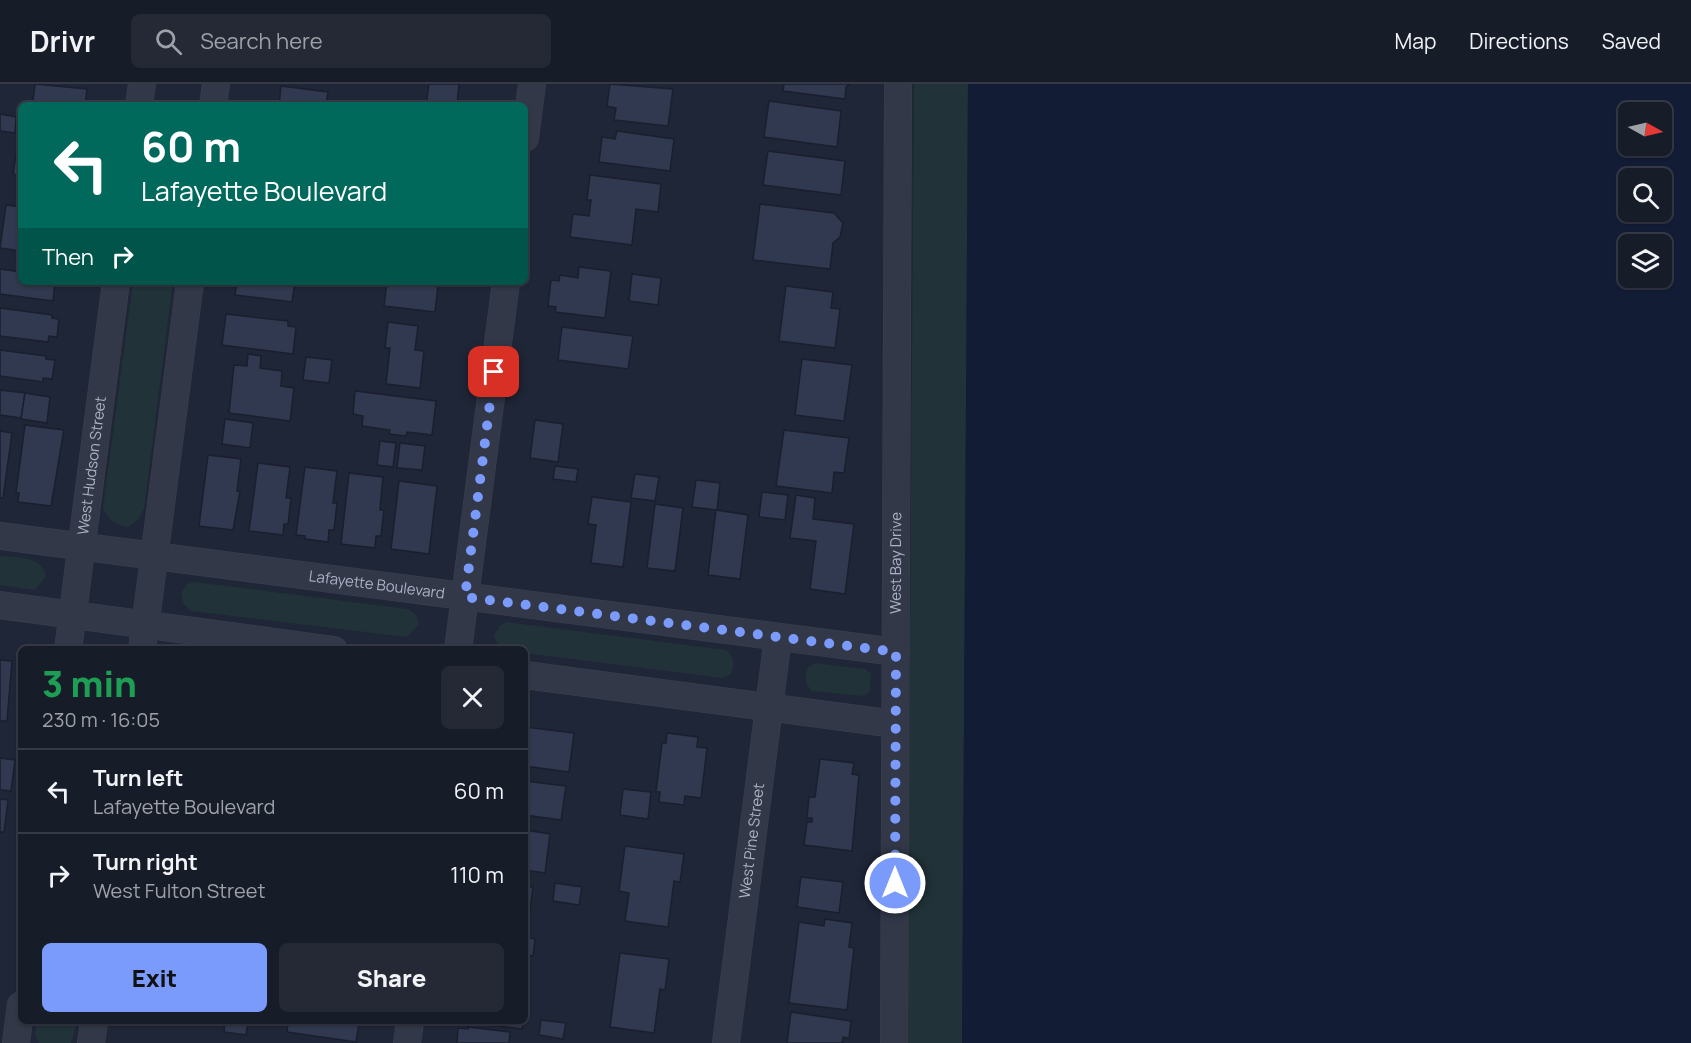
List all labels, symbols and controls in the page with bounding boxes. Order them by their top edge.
search box [131,14,551,68]
text: Drivr [30,22,95,60]
icon: search [152,25,185,58]
text: Search here [200,26,323,56]
text: Map [1395,27,1436,55]
text: Directions [1469,27,1569,55]
text: Saved [1602,27,1661,55]
north arrow [1618,102,1672,156]
map controls [1618,102,1672,288]
text: 60 m [141,117,241,175]
icon: left [42,126,120,204]
button: search [1618,168,1672,222]
text: Lafayette Boulevard [141,172,387,209]
button: layers [1618,234,1672,288]
icon: right [106,240,139,273]
text: Then [42,242,94,272]
pin [468,346,519,397]
icon: arrive [477,355,510,388]
street label: West Hudson Street [72,395,111,536]
street label: West Bay Drive [885,512,906,614]
street label: Lafayette Boulevard [308,565,446,603]
text: 3 min [42,659,137,708]
button: close [441,666,504,729]
text: 230 m · 16:05 [42,706,160,733]
text: Turn left [93,763,183,793]
icon: left [42,775,75,808]
text: 60 m [454,776,504,806]
street label: West Pine Street [734,782,769,900]
text: Lafayette Boulevard [93,793,275,820]
text: Turn right [93,847,198,877]
position arrow [863,851,927,915]
icon: right [42,859,75,892]
text: 110 m [450,860,504,890]
text: West Fulton Street [93,877,265,904]
button: Exit [42,943,267,1012]
button: Share [279,943,504,1012]

